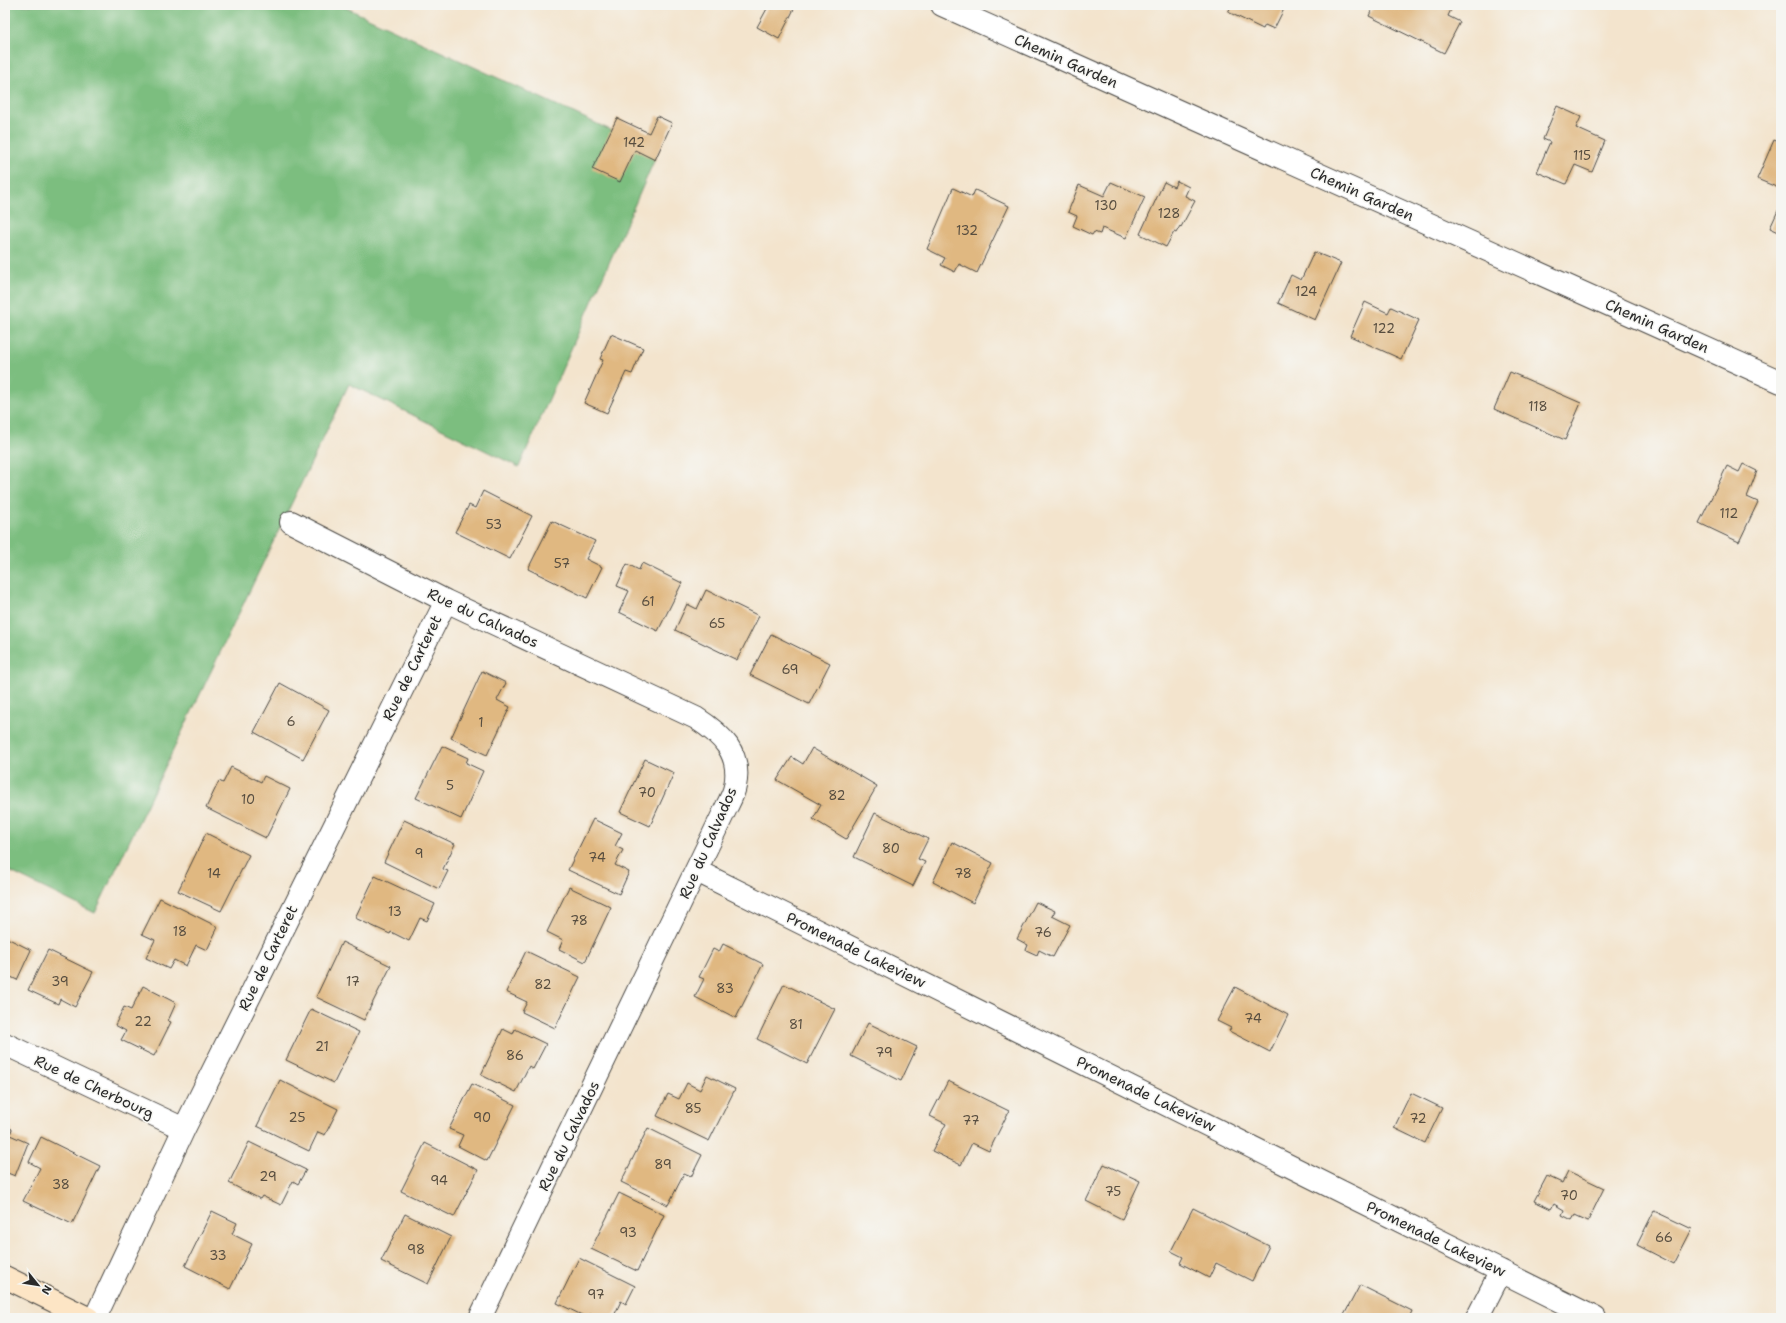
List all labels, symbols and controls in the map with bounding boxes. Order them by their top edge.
street label: Chemin Garden [1011,29,1121,93]
house number: 142 [623,134,645,151]
house number: 115 [1573,147,1591,164]
street label: Chemin Garden [1307,162,1417,226]
house number: 130 [1095,197,1117,214]
house number: 128 [1158,205,1180,222]
house number: 132 [956,222,978,239]
house number: 124 [1295,283,1317,300]
street label: Chemin Garden [1602,294,1712,358]
house number: 122 [1373,320,1395,337]
house number: 118 [1528,398,1548,415]
house number: 112 [1720,505,1738,522]
house number: 53 [486,516,502,533]
house number: 57 [554,555,570,572]
street label: Rue du Calvados [424,584,542,652]
house number: 61 [641,593,655,610]
street label: Rue de Carteret [378,612,446,724]
house number: 65 [709,615,725,632]
house number: 69 [781,661,799,678]
house number: 6 [286,713,296,730]
house number: 1 [478,714,484,731]
house number: 5 [446,777,454,794]
house number: 70 [638,784,656,801]
street label: Rue du Calvados [674,784,742,902]
house number: 82 [828,787,846,804]
house number: 10 [241,791,255,808]
house number: 80 [882,840,900,857]
house number: 9 [414,845,424,862]
house number: 74 [588,849,606,866]
house number: 14 [207,865,221,882]
house number: 78 [954,865,972,882]
street label: Rue de Carteret [234,902,302,1014]
house number: 13 [388,903,402,920]
street label: Promenade Lakeview [783,907,929,993]
house number: 78 [570,912,588,929]
house number: 18 [173,923,187,940]
house number: 76 [1034,924,1052,941]
house number: 39 [51,973,69,990]
house number: 17 [346,973,360,990]
house number: 82 [534,976,552,993]
house number: 83 [716,980,734,997]
house number: 74 [1244,1010,1262,1027]
house number: 22 [134,1013,152,1030]
house number: 81 [789,1016,803,1033]
house number: 21 [315,1038,329,1055]
house number: 79 [875,1044,893,1061]
house number: 86 [506,1047,524,1064]
street label: Rue de Cherbourg [31,1050,157,1124]
street label: Promenade Lakeview [1073,1051,1219,1137]
street label: Rue du Calvados [534,1078,604,1194]
house number: 85 [685,1100,701,1117]
house number: 25 [289,1109,305,1126]
house number: 90 [473,1109,491,1126]
house number: 72 [1409,1110,1427,1127]
house number: 77 [962,1112,980,1129]
house number: 89 [654,1156,672,1173]
house number: 29 [259,1168,277,1185]
house number: 94 [430,1172,448,1189]
house number: 38 [52,1176,70,1193]
house number: 75 [1105,1183,1121,1200]
house number: 70 [1560,1187,1578,1204]
street label: Promenade Lakeview [1363,1196,1509,1282]
house number: 93 [619,1224,637,1241]
house number: 66 [1655,1229,1673,1246]
house number: 98 [407,1241,425,1258]
house number: 33 [209,1247,227,1264]
north arrow [18,1265,58,1305]
text: N [37,1282,55,1298]
house number: 97 [587,1286,605,1303]

